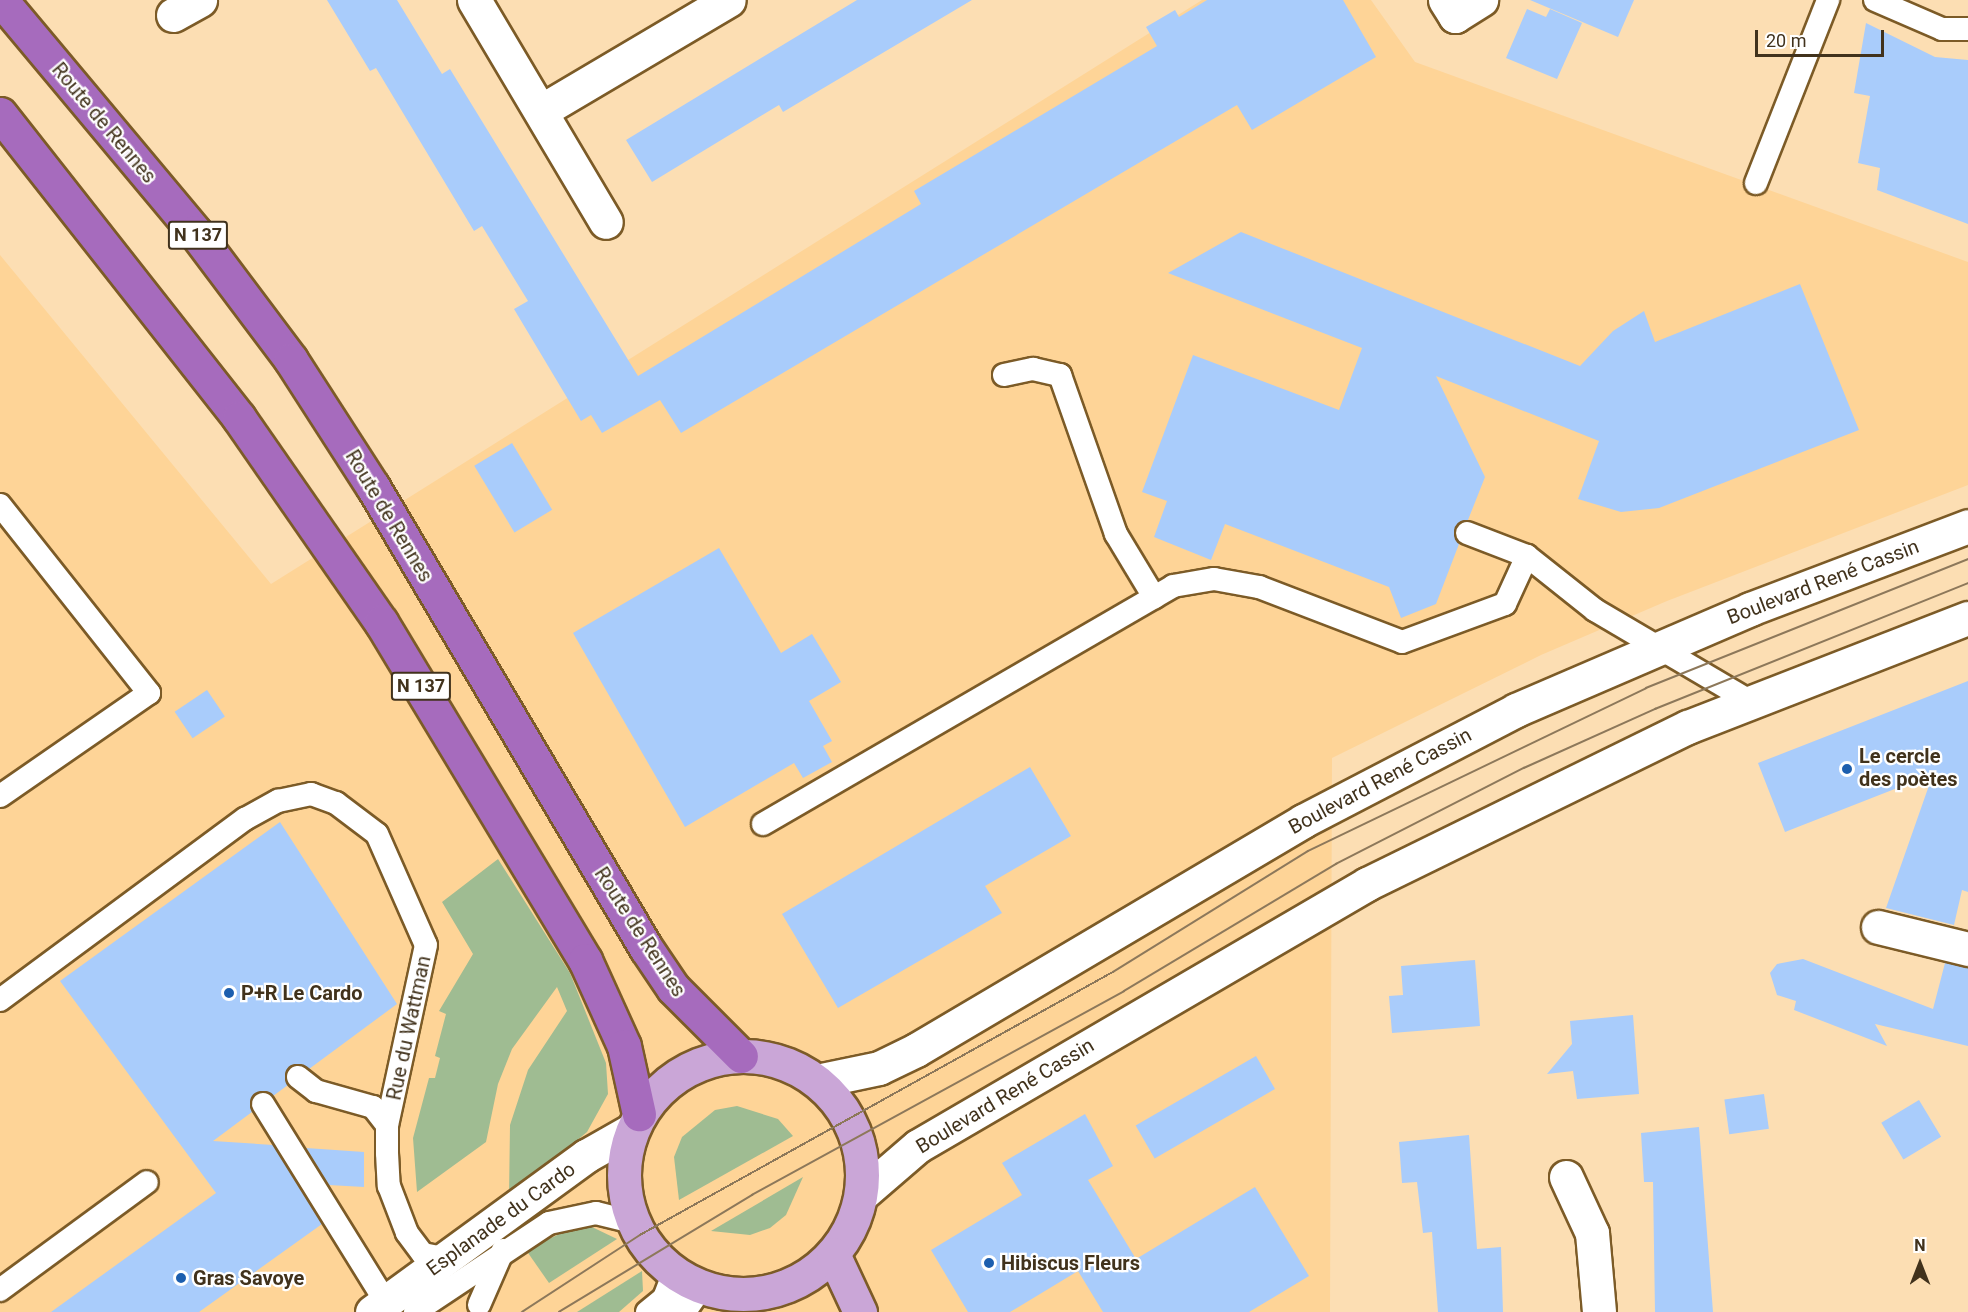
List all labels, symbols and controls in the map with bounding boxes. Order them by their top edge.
scale bar [1758,18,1887,56]
text: 20 m [1766,30,1806,51]
street label: Route de Rennes [47,58,161,188]
road number: N 137 [166,220,230,250]
street label: Route de Rennes [340,446,438,586]
street label: Boulevard René Cassin [1724,534,1922,630]
road number: N 137 [390,671,452,701]
street label: Boulevard René Cassin [1285,723,1475,839]
place label: Le cercle des poètes [1859,745,1957,792]
marker: Le cercle des poètes [1840,762,1854,776]
street label: Route de Rennes [589,863,691,1001]
street label: Rue du Wattman [382,954,436,1102]
place label: P+R Le Cardo [241,981,363,1005]
marker: P+R Le Cardo [222,986,236,1000]
street label: Boulevard René Cassin [912,1033,1098,1159]
street label: Esplanade du Cardo [422,1157,580,1281]
north arrow [1890,1234,1950,1294]
text: N [1914,1236,1926,1255]
place label: Hibiscus Fleurs [1001,1251,1140,1275]
marker: Hibiscus Fleurs [982,1256,996,1270]
place label: Gras Savoye [193,1266,304,1290]
marker: Gras Savoye [174,1271,188,1285]

